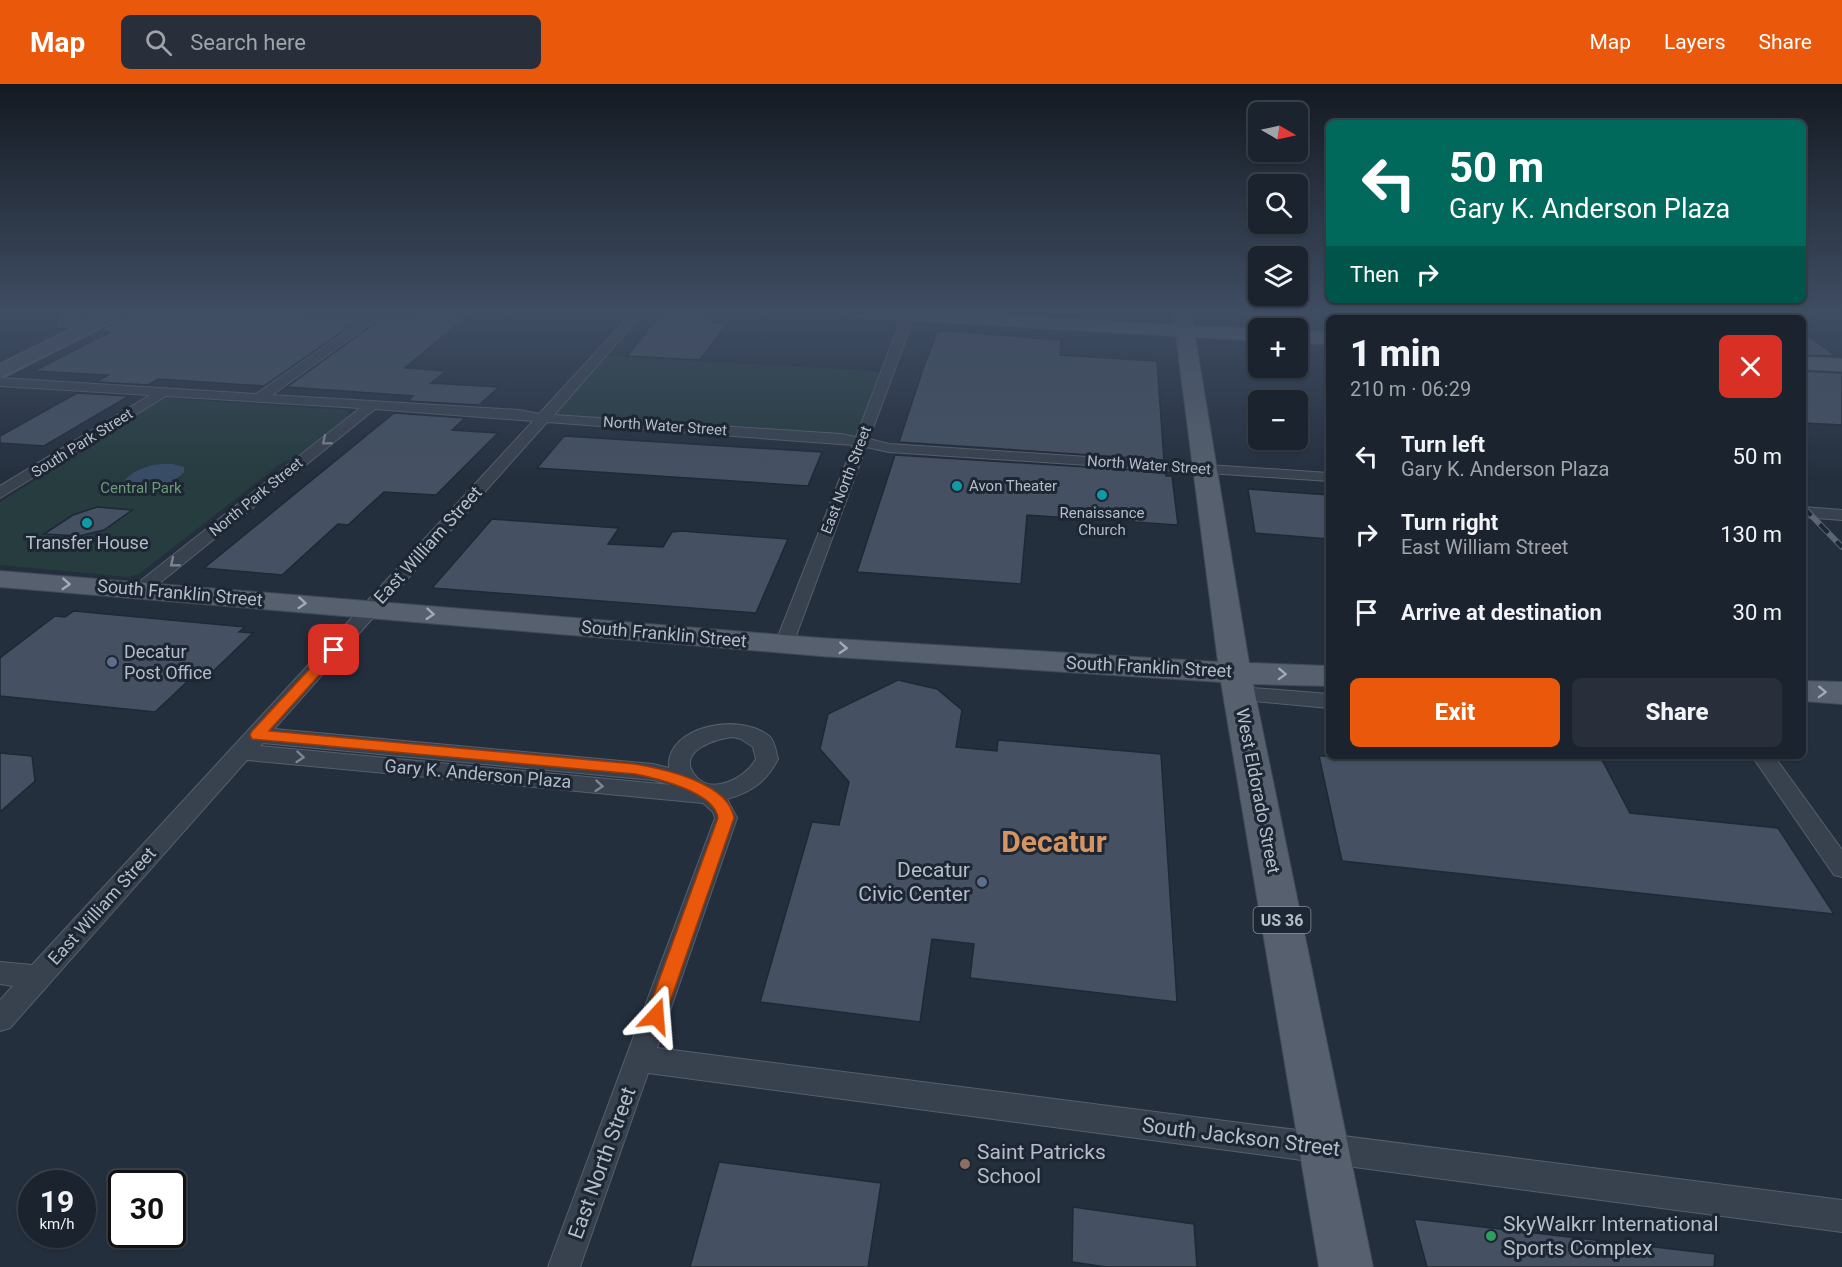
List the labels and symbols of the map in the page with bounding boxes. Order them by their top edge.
north arrow [1248,102,1308,162]
street label: South Park Street [28,405,136,481]
street label: North Water Street [602,413,728,439]
street label: East North Street [817,423,875,537]
one-way arrow [322,434,333,445]
street label: North Water Street [1086,452,1212,478]
street label: North Park Street [206,454,306,540]
place label: Avon Theater [969,477,1057,495]
park label: Central Park [100,479,182,497]
marker: Avon Theater [950,479,964,493]
street label: East William Street [369,482,486,608]
marker: Renaissance Church [1095,488,1109,502]
place label: Renaissance Church [1059,504,1145,539]
marker: Transfer House [80,516,94,530]
place label: Transfer House [26,532,148,553]
one-way arrow [170,556,181,567]
street label: South Franklin Street [96,575,264,610]
one-way arrow [61,577,71,590]
one-way arrow [298,596,307,609]
one-way arrow [425,607,435,620]
street label: South Franklin Street [580,616,748,651]
pin [308,624,359,675]
place label: Decatur Post Office [124,641,212,683]
one-way arrow [838,642,847,655]
street label: South Franklin Street [1066,652,1233,681]
marker: Decatur Post Office [105,655,119,669]
one-way arrow [1277,668,1286,680]
one-way arrow [1818,686,1827,698]
street label: West Eldorado Street [1232,707,1285,875]
one-way arrow [296,750,305,763]
street label: Gary K. Anderson Plaza [384,755,572,792]
one-way arrow [594,779,603,792]
district label: Decatur [1001,824,1107,859]
street label: East William Street [43,843,160,969]
place label: Decatur Civic Center [858,858,970,906]
marker: Decatur Civic Center [975,875,989,889]
road number: US 36 [1254,907,1310,933]
position arrow [624,984,688,1048]
street label: East North Street [563,1084,641,1242]
street label: South Jackson Street [1141,1113,1342,1161]
place label: Saint Patricks School [977,1140,1106,1188]
marker: Saint Patricks School [958,1157,972,1171]
speed limit sign: 30 [108,1170,186,1248]
place label: SkyWalkrr International Sports Complex [1503,1212,1719,1260]
marker: SkyWalkrr International Sports Complex [1484,1229,1498,1243]

